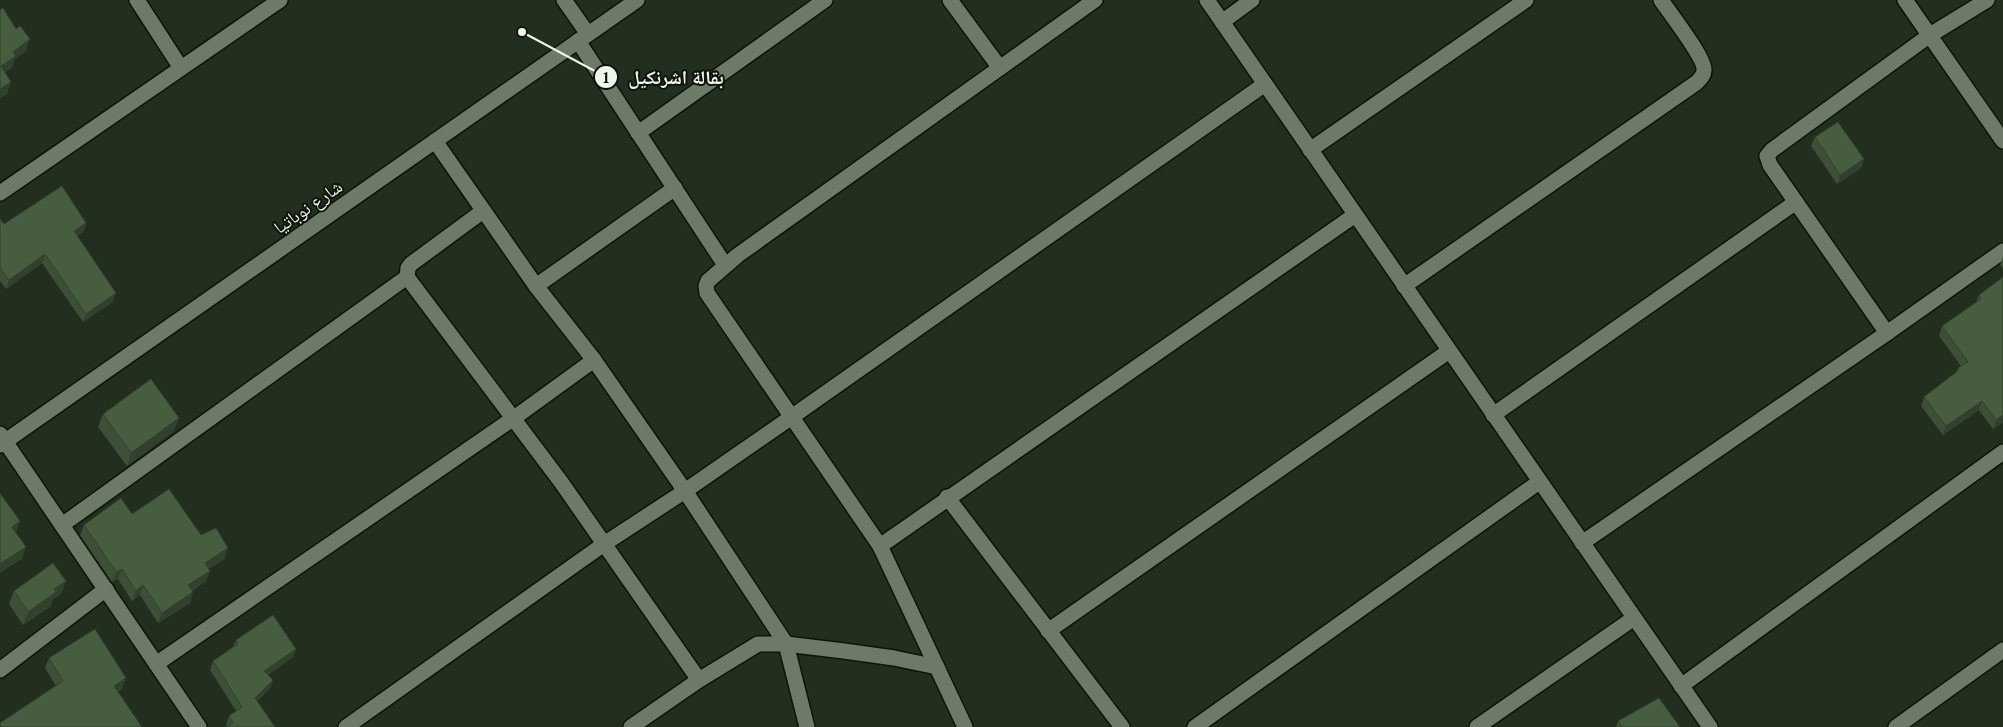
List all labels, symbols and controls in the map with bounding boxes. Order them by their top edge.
callout: بقالة اشرنكيل [594,60,734,94]
text: بقالة اشرنكيل [628,64,724,89]
text: 1 [602,67,610,87]
street label: شارع نوباتيا [268,174,347,239]

